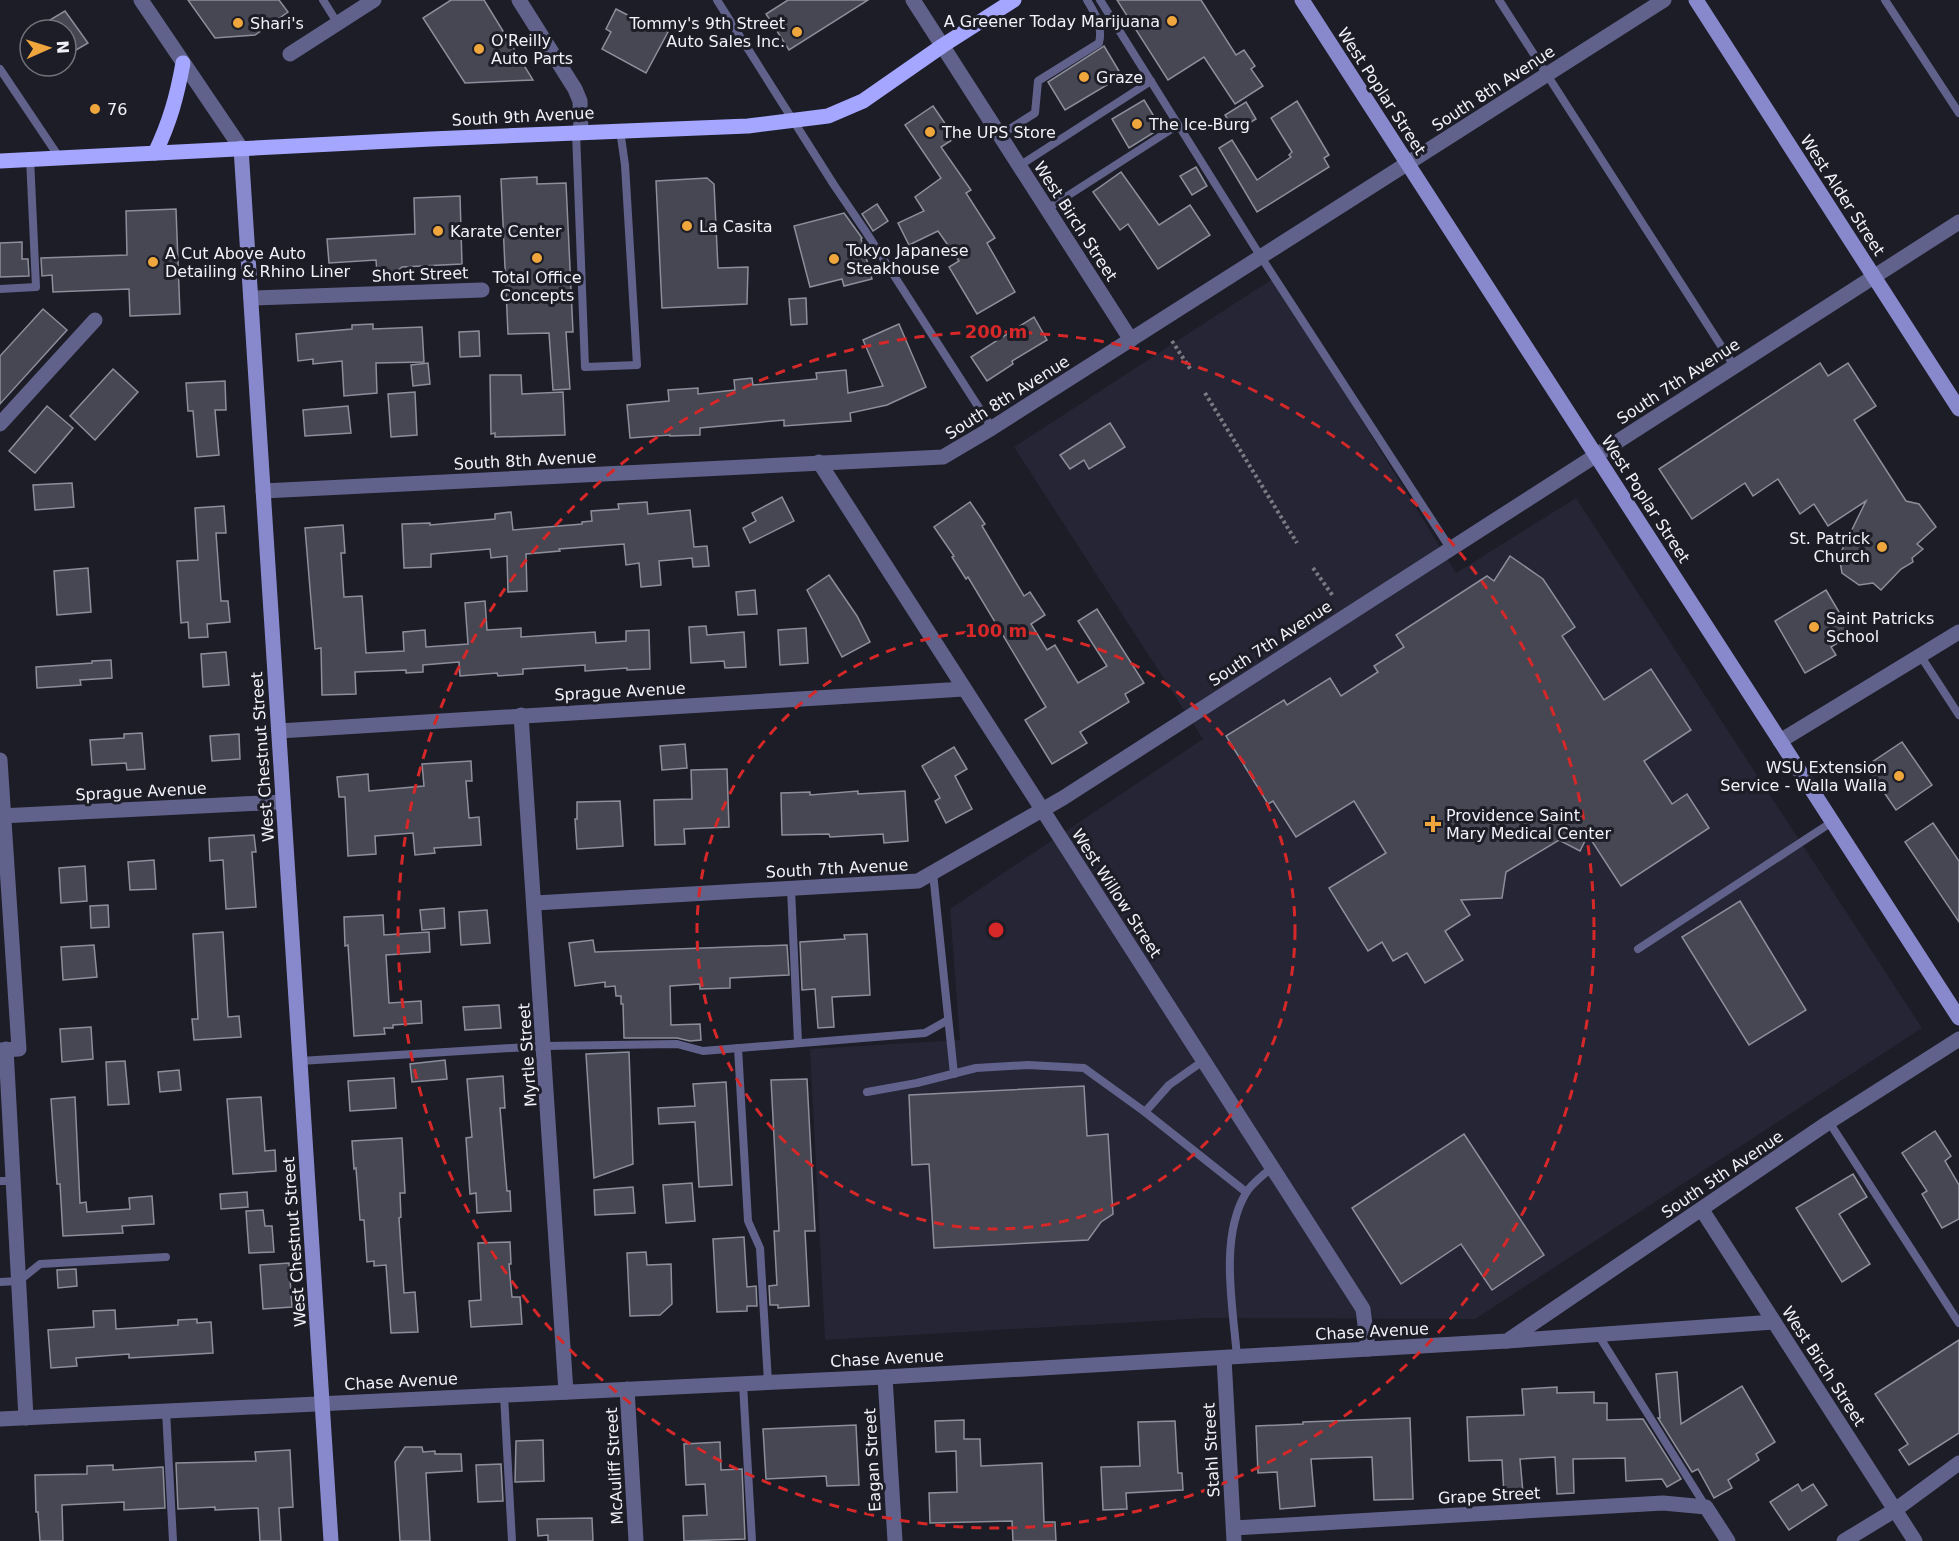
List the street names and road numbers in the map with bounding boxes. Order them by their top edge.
street label: West Poplar Street [1333,24,1430,159]
street label: South 8th Avenue [1428,42,1558,135]
street label: South 9th Avenue [451,103,595,130]
street label: West Alder Street [1796,131,1889,259]
street label: West Birch Street [1030,158,1121,285]
street label: Short Street [371,263,469,286]
street label: South 7th Avenue [1613,335,1743,428]
street label: South 8th Avenue [942,352,1073,443]
street label: West Poplar Street [1597,432,1694,567]
street label: South 8th Avenue [453,447,597,474]
street label: South 7th Avenue [1205,597,1335,690]
street label: West Chestnut Street [247,671,278,843]
street label: Sprague Avenue [554,679,686,704]
street label: Sprague Avenue [75,779,207,804]
street label: West Willow Street [1068,825,1165,961]
street label: South 7th Avenue [765,855,909,882]
street label: Myrtle Street [514,1002,541,1108]
street label: South 5th Avenue [1658,1127,1787,1222]
street label: West Chestnut Street [279,1156,310,1328]
street label: West Birch Street [1778,1303,1869,1430]
street label: Chase Avenue [1315,1319,1429,1344]
street label: Chase Avenue [830,1346,944,1371]
street label: Chase Avenue [344,1369,458,1394]
street label: Stahl Street [1200,1402,1223,1498]
street label: McAuliff Street [602,1407,627,1525]
street label: Eagan Street [860,1408,885,1512]
street label: Grape Street [1437,1483,1541,1508]

